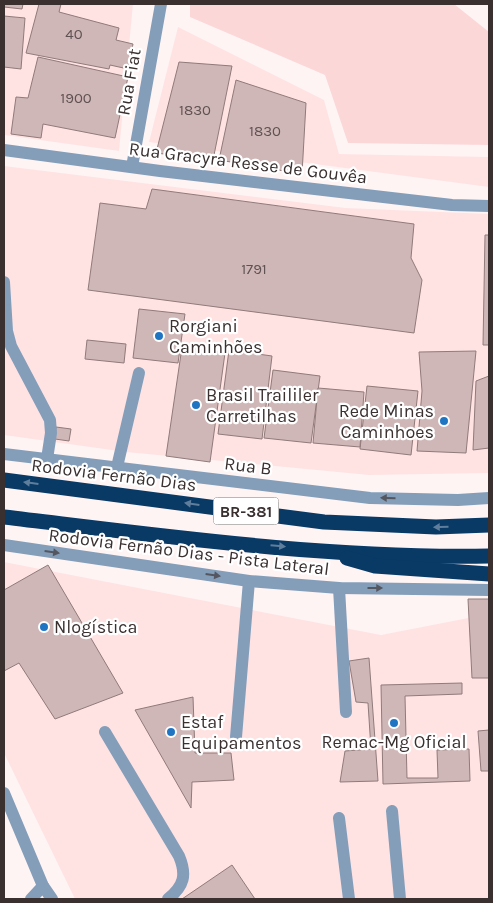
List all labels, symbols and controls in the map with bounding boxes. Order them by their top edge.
house number: 40 [65,25,83,43]
street label: Rua Fiat [112,47,146,117]
house number: 1900 [60,89,92,107]
house number: 1830 [179,101,211,119]
house number: 1830 [249,122,281,140]
street label: Rua Gracyra Resse de Gouvêa [128,137,368,189]
house number: 1791 [241,260,267,278]
place label: Rorgiani Caminhões [169,315,262,358]
marker: Rorgiani Caminhões [153,330,165,342]
place label: Brasil Traililer Carretilhas [206,384,319,427]
marker: Brasil Traililer Carretilhas [190,399,202,411]
place label: Rede Minas Caminhoes [339,400,434,443]
marker: Rede Minas Caminhoes [438,415,450,427]
street label: Rua B [223,452,273,480]
street label: Rodovia Fernão Dias [30,454,198,496]
one-way arrow [22,479,38,487]
one-way arrow [380,494,396,502]
road number: BR-381 [214,498,278,524]
one-way arrow [184,500,200,508]
one-way arrow [432,523,448,531]
street label: Rodovia Fernão Dias - Pista Lateral [47,524,331,580]
one-way arrow [271,543,287,551]
one-way arrow [44,548,60,556]
one-way arrow [205,572,221,580]
one-way arrow [367,584,383,592]
place label: Nlogística [54,616,138,638]
marker: Nlogística [38,621,50,633]
place label: Estaf Equipamentos [181,711,301,754]
marker: Remac-Mg Oficial [388,717,400,729]
marker: Estaf Equipamentos [165,726,177,738]
place label: Remac-Mg Oficial [321,731,467,753]

